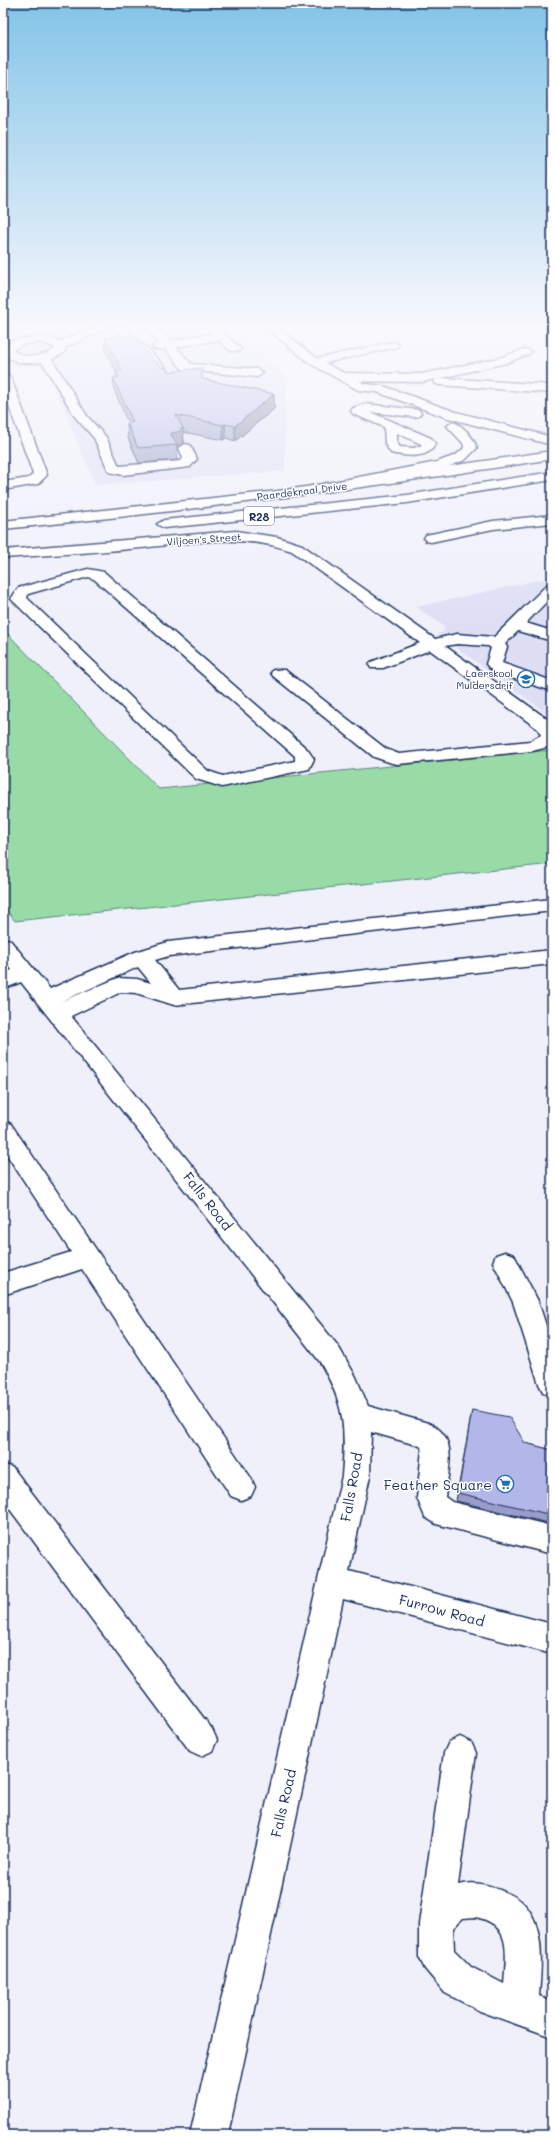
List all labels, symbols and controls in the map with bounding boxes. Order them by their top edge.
street label: Paardekraal Drive [256,479,348,503]
road number: R28 [244,507,274,525]
street label: Viljoen's Street [166,529,242,549]
place label: Laerskool Muldersdrif [456,666,514,692]
school or university icon: Laerskool Muldersdrif [516,669,536,689]
street label: Falls Road [179,1168,237,1234]
street label: Falls Road [336,1451,366,1523]
supermarket icon: Feather Square [495,1474,515,1494]
place label: Feather Square [384,1475,492,1494]
street label: Furrow Road [397,1589,487,1631]
street label: Falls Road [266,1767,300,1839]

